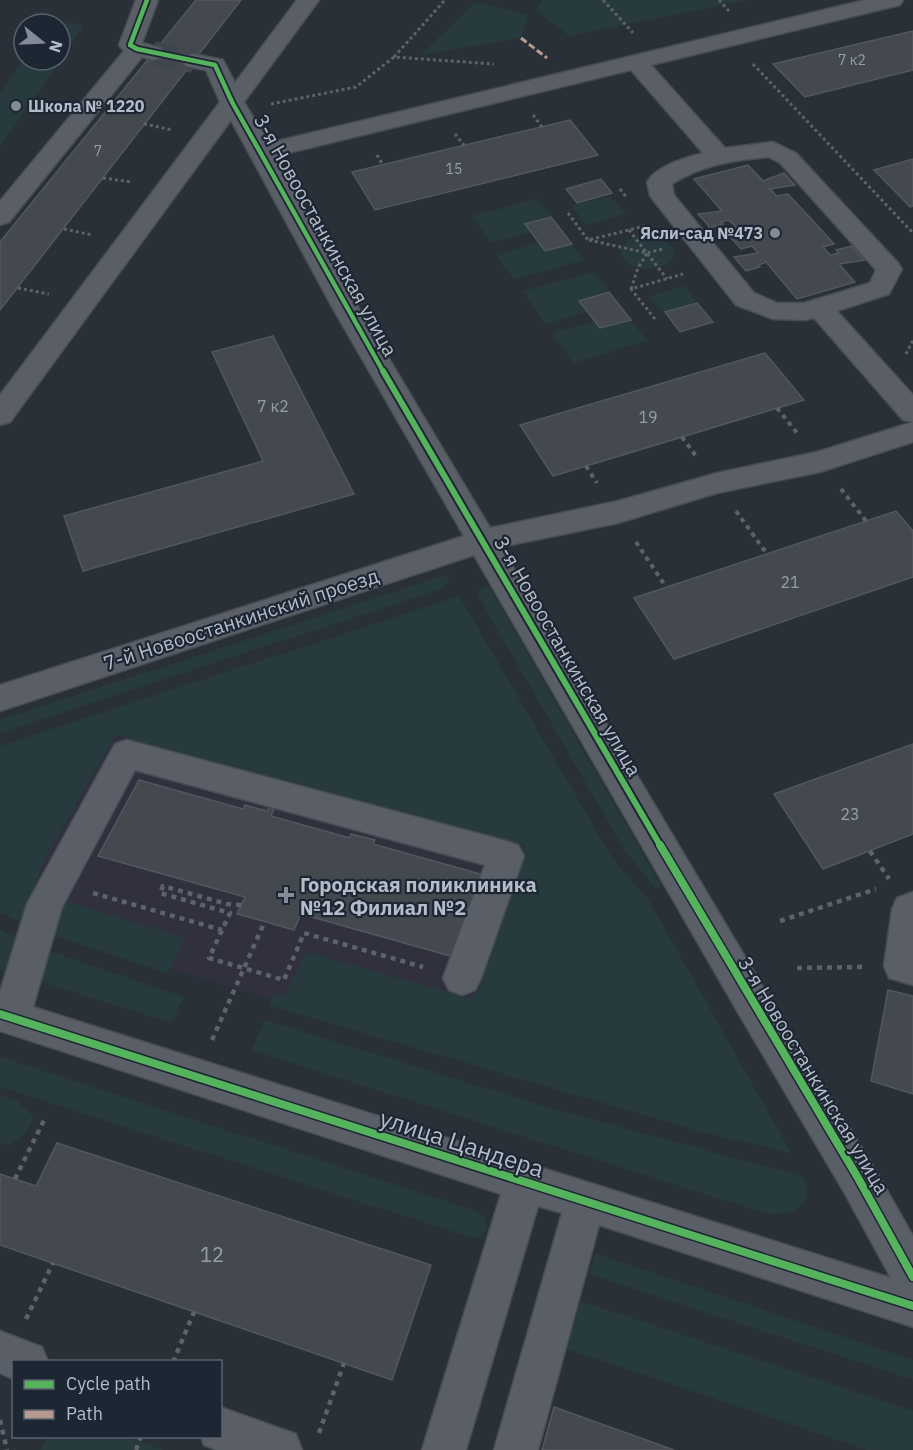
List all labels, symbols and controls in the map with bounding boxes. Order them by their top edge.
north arrow [12,12,72,72]
text: N [45,38,68,55]
house number: 7 к2 [838,51,866,69]
place label: Школа № 1220 [28,96,145,116]
marker: Школа № 1220 [9,99,23,113]
street label: 3-я Новоостанкинская улица [248,109,404,361]
house number: 7 [94,142,102,160]
house number: 15 [446,160,462,178]
place label: Ясли-сад №473 [640,223,763,243]
marker: Ясли-сад №473 [768,226,782,240]
house number: 7 к2 [257,396,289,416]
house number: 19 [638,407,658,427]
street label: 3-я Новоостанкинская улица [488,531,648,781]
street label: 7-й Новоостанкинский проезд [100,562,382,676]
house number: 21 [780,572,800,592]
house number: 23 [840,804,860,824]
place label: Городская поликлиника №12 Филиал №2 [300,871,537,921]
marker: Городская поликлиника №12 Филиал №2 [277,886,295,904]
street label: 3-я Новоостанкинская улица [732,951,896,1199]
street label: улица Цандера [376,1101,548,1185]
house number: 12 [200,1241,224,1268]
legend [12,1360,222,1438]
text: Cycle path [66,1372,151,1395]
text: Path [66,1402,103,1425]

